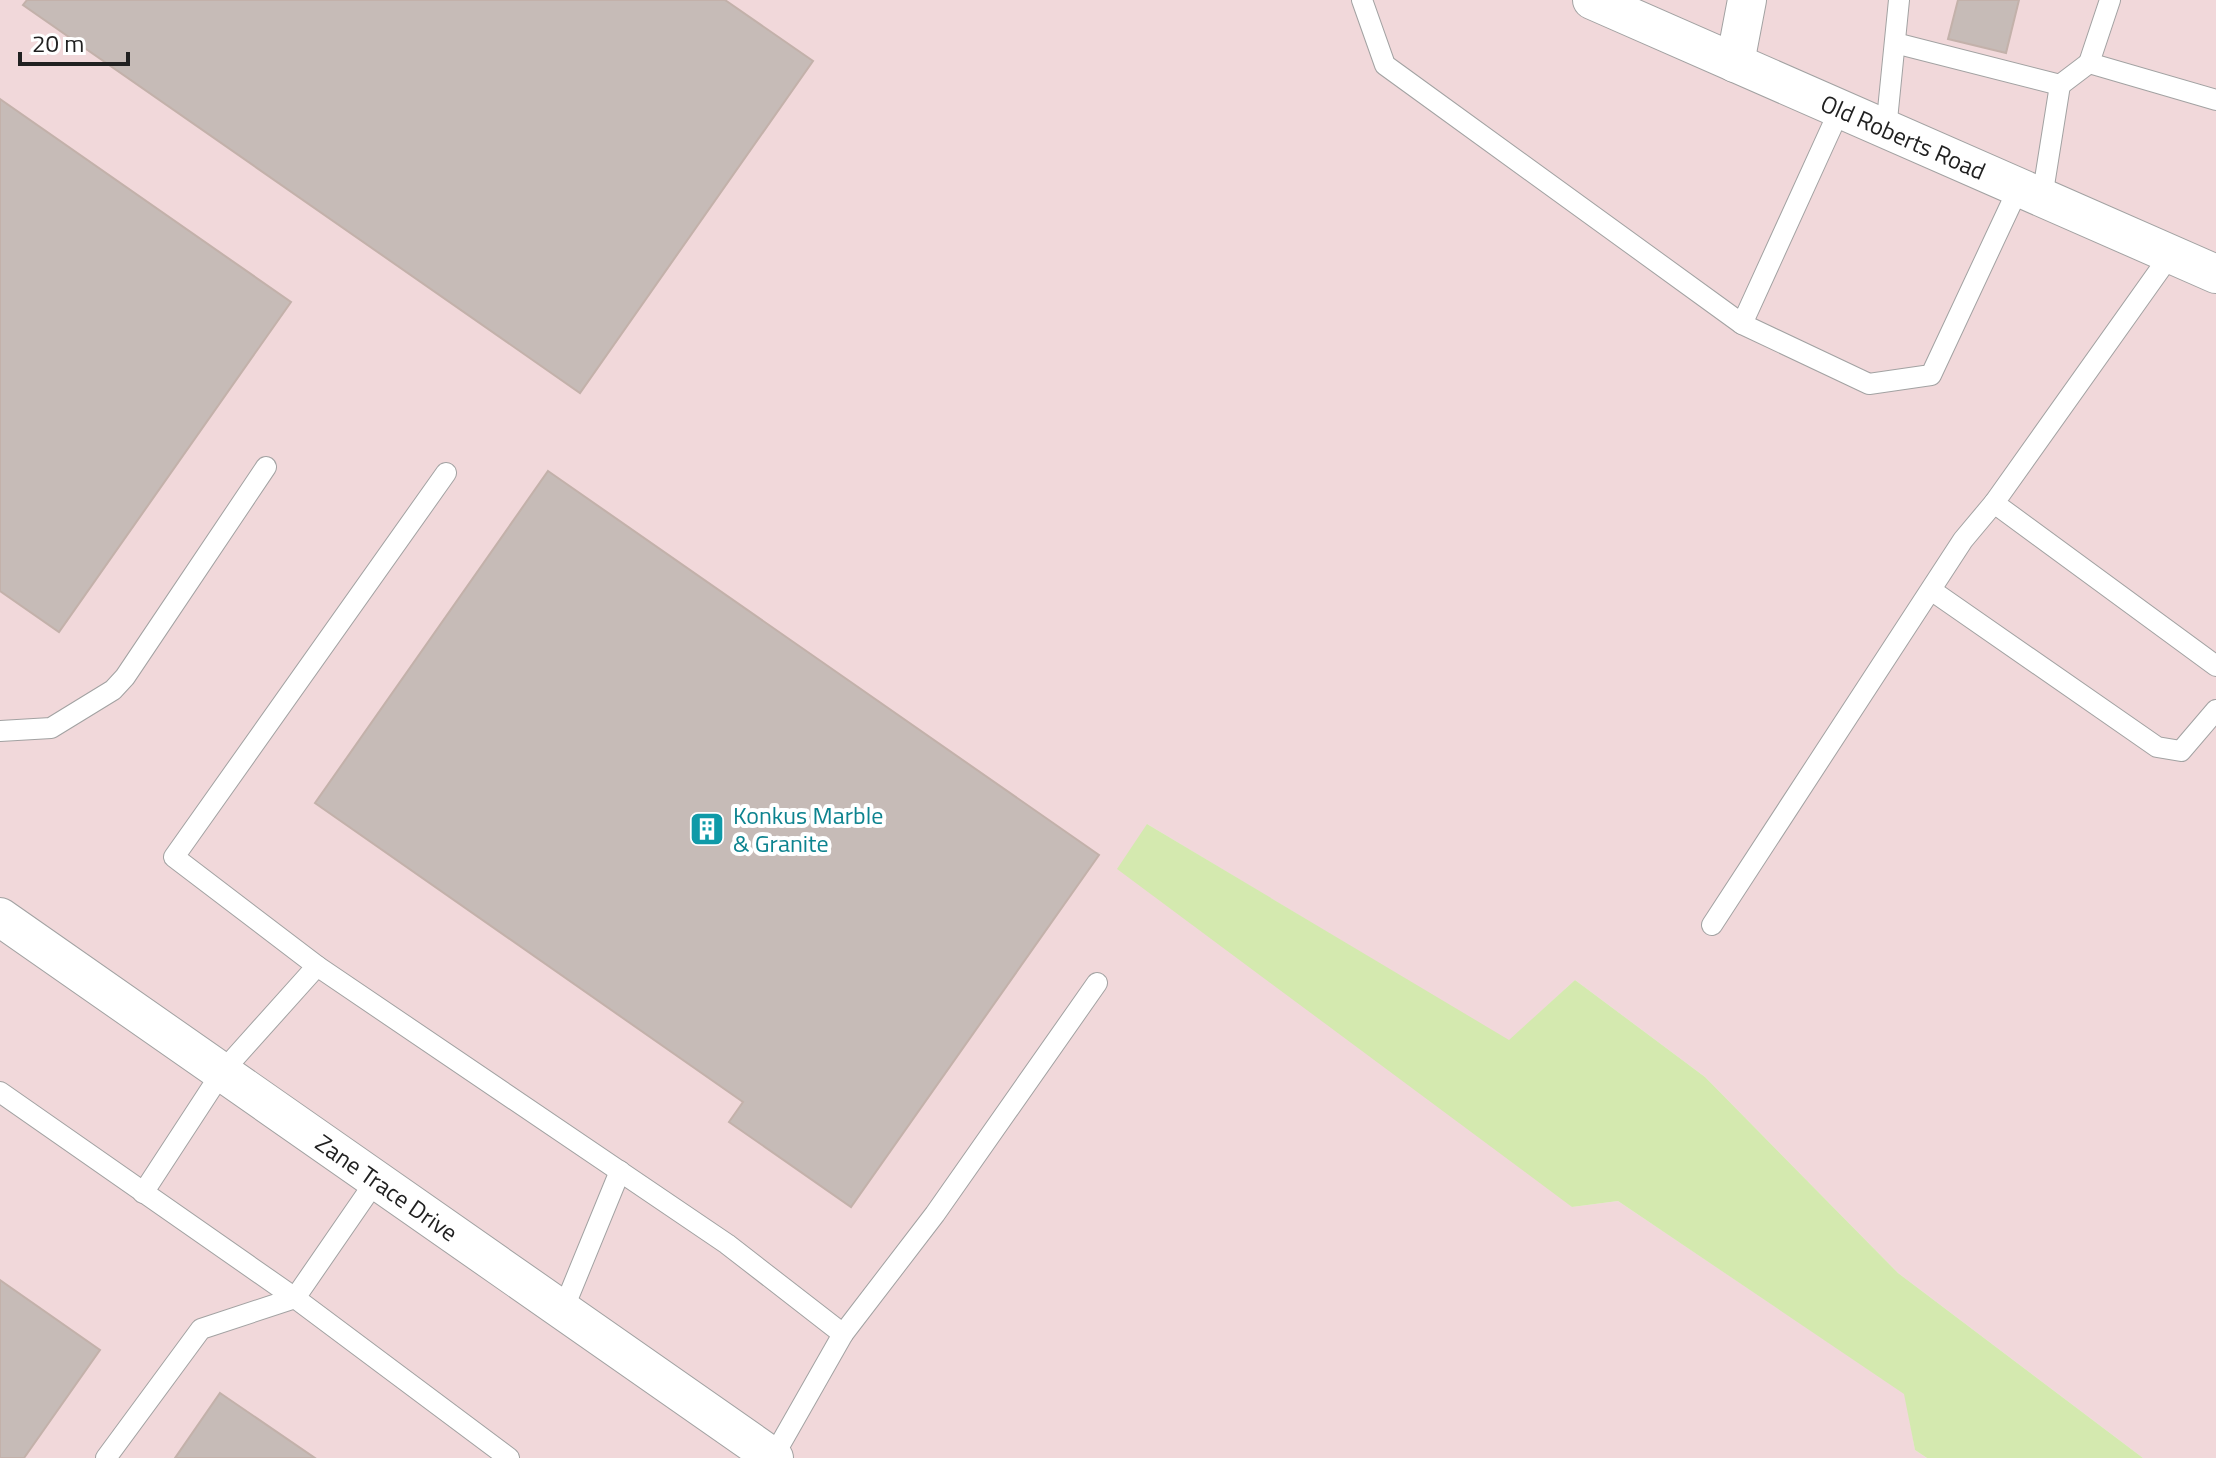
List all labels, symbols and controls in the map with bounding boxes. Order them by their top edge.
scale bar [20,16,128,66]
text: 20 m [32,25,84,61]
street label: Old Roberts Road [1815,85,1991,189]
place label: Konkus Marble & Granite [733,797,883,861]
building icon: Konkus Marble & Granite [688,810,726,848]
street label: Zane Trace Drive [308,1125,465,1250]

